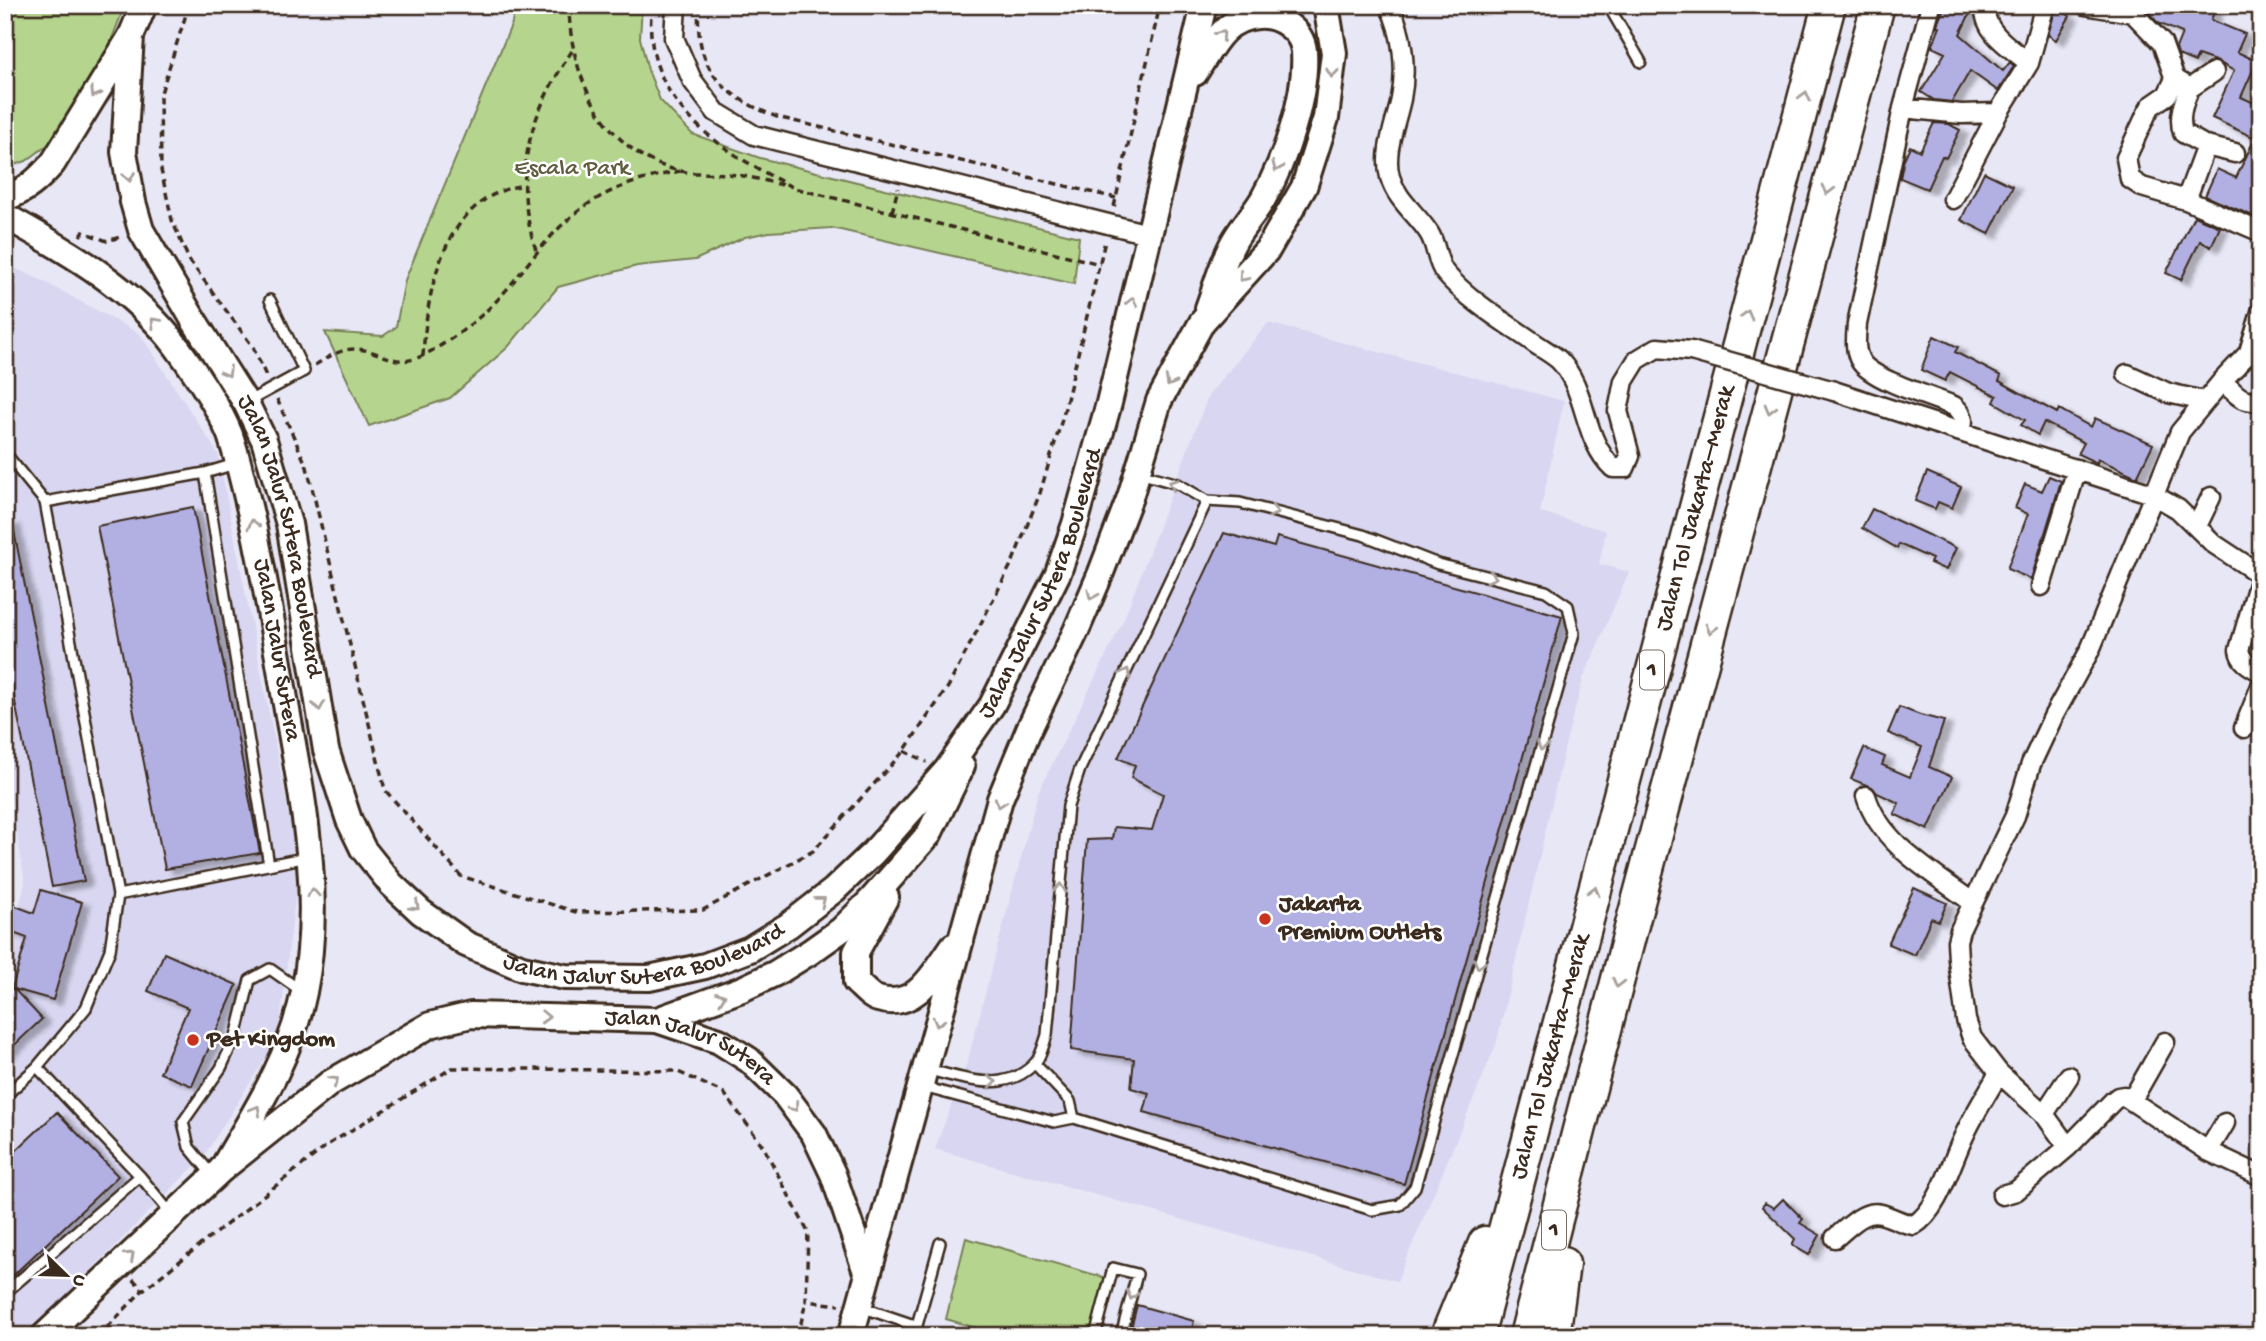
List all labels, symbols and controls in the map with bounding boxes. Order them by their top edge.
one-way arrow [1213,30,1226,43]
one-way arrow [1324,67,1339,79]
one-way arrow [90,86,103,99]
one-way arrow [1797,90,1811,102]
park label: Escala Park [514,155,632,184]
one-way arrow [1271,160,1285,172]
one-way arrow [120,171,135,183]
one-way arrow [1822,183,1837,195]
one-way arrow [1239,269,1251,282]
one-way arrow [1124,297,1138,309]
one-way arrow [1738,310,1753,322]
one-way arrow [151,317,164,330]
one-way arrow [218,365,231,378]
one-way arrow [1164,374,1178,387]
street label: Jalan Tol Jakarta–Merak [1650,380,1743,634]
street label: Jalan Jalur Sutera Boulevard [224,395,328,683]
one-way arrow [1764,403,1778,415]
street label: Jalan Jalur Sutera Boulevard [972,443,1110,725]
one-way arrow [1168,478,1180,492]
one-way arrow [1268,503,1280,518]
one-way arrow [247,518,261,530]
street label: Jalan Jalur Sutera [247,556,305,744]
one-way arrow [1485,569,1497,583]
one-way arrow [1086,588,1100,600]
one-way arrow [1705,623,1719,635]
road number: 1 [1640,650,1664,690]
one-way arrow [1118,668,1132,680]
one-way arrow [311,701,326,712]
one-way arrow [1535,739,1550,751]
one-way arrow [993,796,1008,808]
one-way arrow [1052,882,1067,893]
one-way arrow [1586,885,1600,897]
one-way arrow [306,887,321,898]
place label: Jakarta Premium Outlets [1277,891,1442,948]
one-way arrow [813,896,825,909]
one-way arrow [407,898,420,910]
marker: Jakarta Premium Outlets [1257,911,1273,927]
street label: Jalan Jalur Sutera Boulevard [498,916,792,993]
street label: Jalan Tol Jakarta–Merak [1505,929,1598,1182]
one-way arrow [1473,958,1487,970]
one-way arrow [1612,977,1626,989]
one-way arrow [715,991,727,1005]
street label: Jalan Jalur Sutera [604,1004,782,1093]
one-way arrow [539,1009,550,1024]
one-way arrow [932,1016,946,1028]
place label: Pet Kingdom [205,1026,335,1055]
marker: Pet Kingdom [185,1032,201,1048]
one-way arrow [987,1074,998,1089]
one-way arrow [326,1077,339,1090]
one-way arrow [785,1100,798,1112]
one-way arrow [248,1104,261,1117]
road number: 1 [1542,1210,1566,1250]
north arrow [32,1240,102,1310]
one-way arrow [122,1252,135,1265]
text: U [66,1271,91,1290]
one-way arrow [1126,1289,1140,1301]

